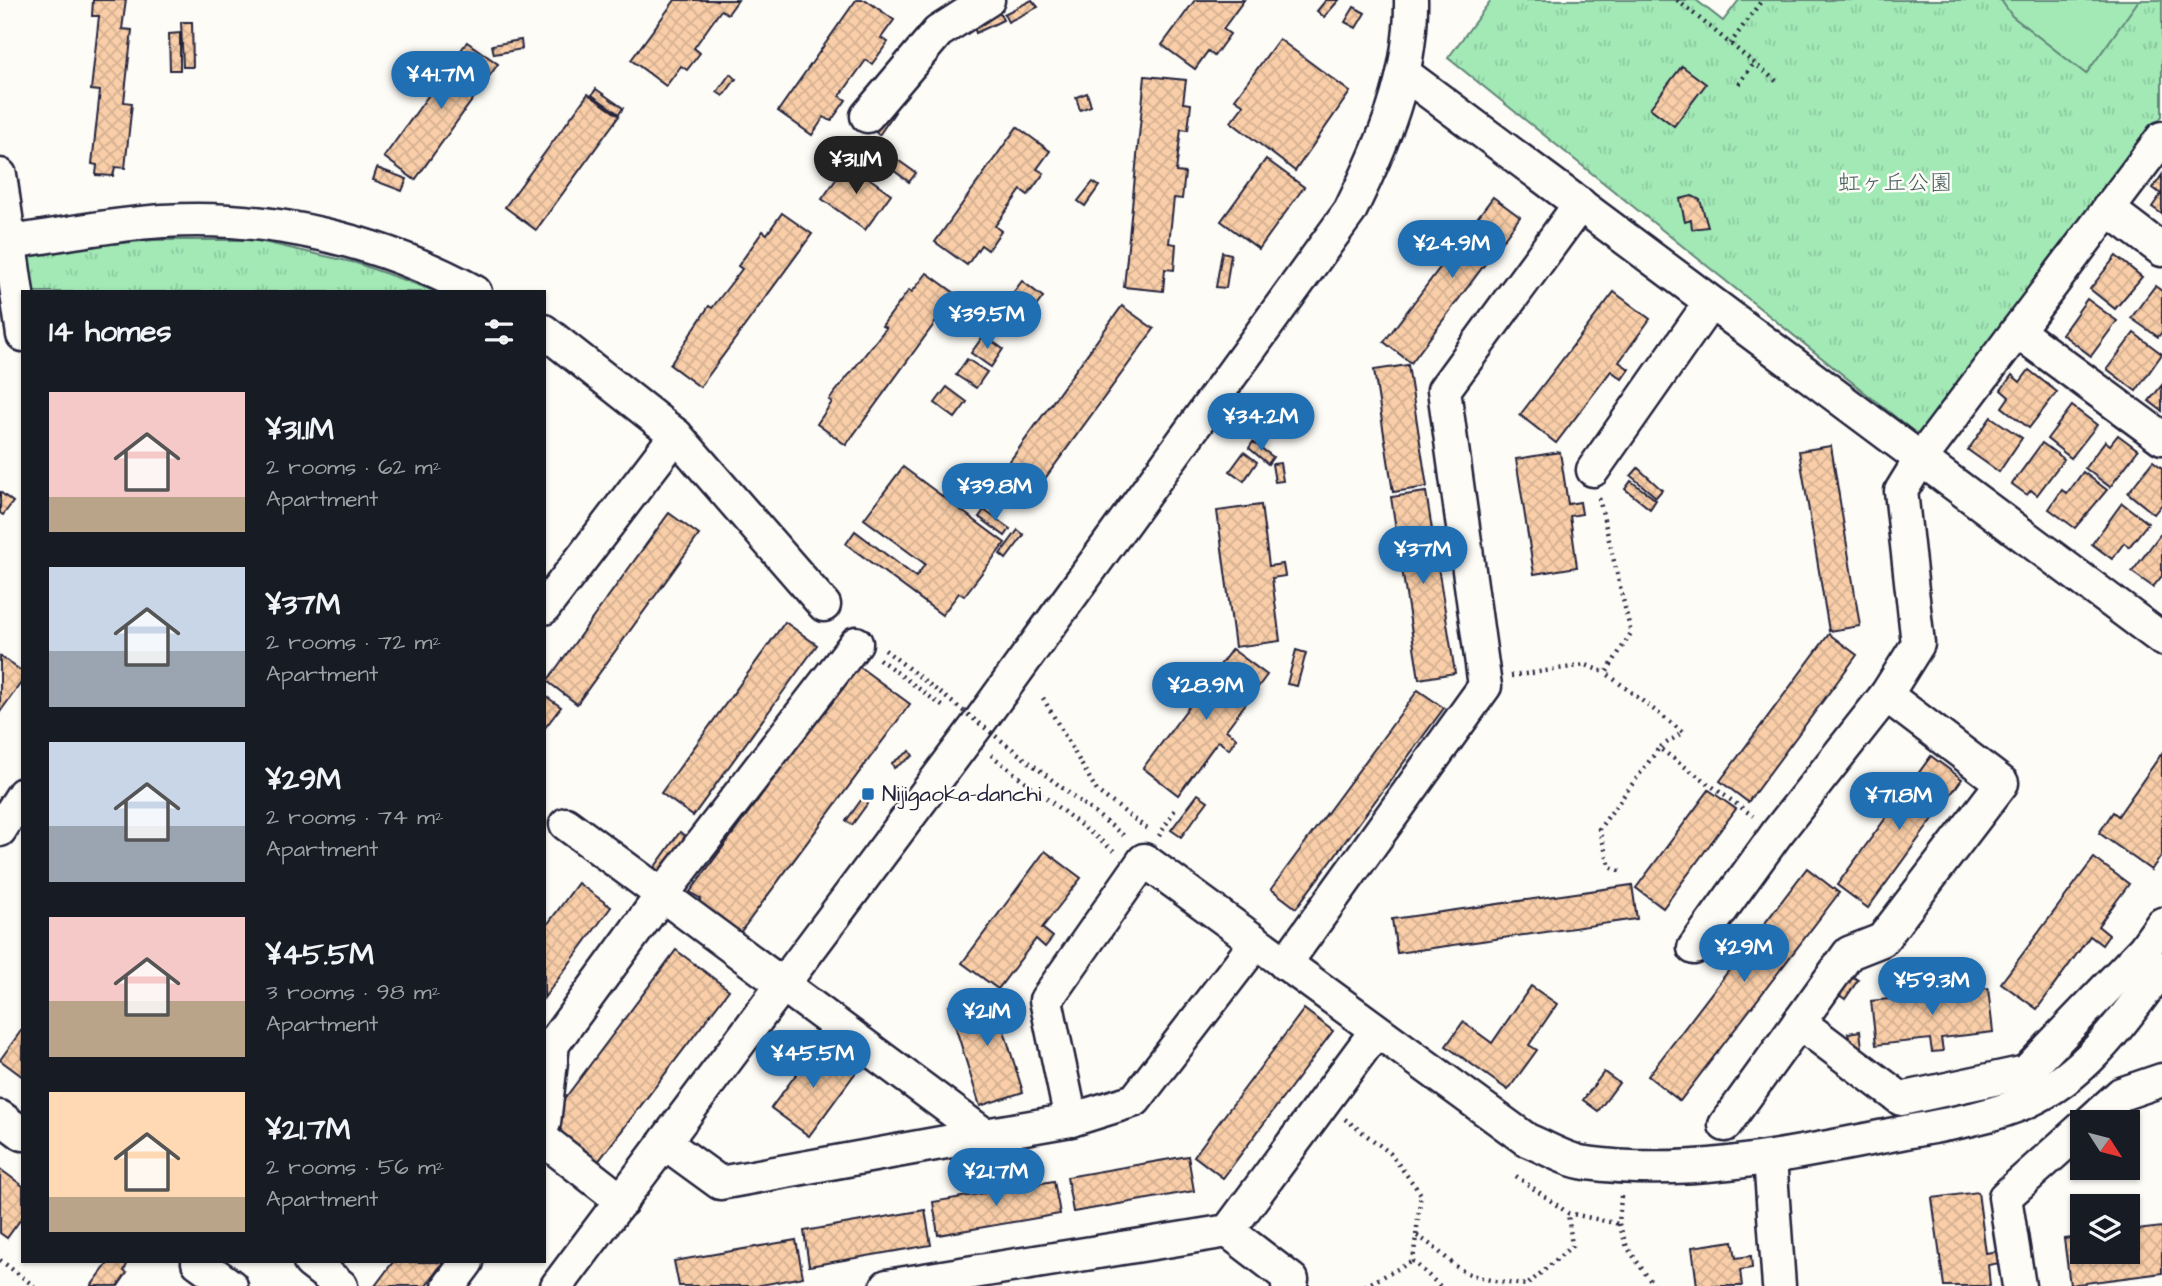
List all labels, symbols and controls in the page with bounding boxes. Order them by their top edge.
pin: ¥41.7M [384,52,498,111]
text: ¥41.7M [407,58,475,90]
pin: ¥31.1M [799,136,913,196]
text: ¥31.1M [830,143,882,175]
park label: 虹ヶ丘公園 [1838,167,1953,199]
pin: ¥24.9M [1395,220,1509,280]
text: ¥24.9M [1414,227,1490,259]
pin: ¥39.5M [930,292,1044,351]
text: ¥39.5M [949,298,1025,330]
text: 14 homes [49,311,172,353]
icon: filters [480,313,518,351]
pin: ¥34.2M [1204,393,1318,453]
text: ¥34.2M [1223,400,1299,432]
text: ¥31.1M [266,409,334,451]
icon: home [105,420,189,504]
text: 2 rooms · 62 m² [266,451,441,483]
pin: ¥39.8M [938,463,1052,523]
text: ¥39.8M [958,470,1032,502]
text: Apartment [266,483,378,515]
pin: ¥37M [1382,526,1464,586]
text: ¥37M [1394,533,1452,565]
text: ¥37M [266,584,341,626]
icon: home [105,595,189,679]
text: 2 rooms · 72 m² [266,626,441,658]
text: Apartment [266,658,378,690]
pin: ¥28.9M [1149,662,1263,722]
text: ¥28.9M [1168,669,1244,701]
text: ¥29M [266,759,341,801]
icon: home [105,770,189,854]
pin: ¥71.8M [1842,772,1956,832]
place label: Nijigaoka-danchi [882,778,1042,811]
text: ¥71.8M [1866,779,1932,811]
marker: Nijigaoka-danchi [860,786,876,802]
text: 2 rooms · 74 m² [266,801,444,833]
text: Apartment [266,833,378,865]
pin: ¥29M [1703,925,1785,984]
text: ¥29M [1715,931,1773,963]
text: ¥45.5M [266,934,374,976]
icon: home [105,945,189,1029]
pin: ¥59.3M [1875,958,1989,1017]
text: ¥59.3M [1894,964,1970,996]
text: 3 rooms · 98 m² [266,976,440,1008]
pin: ¥21M [946,988,1028,1048]
text: ¥21M [963,995,1011,1027]
text: Apartment [266,1008,378,1040]
pin: ¥45.5M [756,1030,870,1090]
text: ¥45.5M [772,1037,854,1069]
text: ¥21.7M [266,1109,351,1151]
north arrow [2070,1110,2140,1180]
map controls [2070,1110,2140,1264]
icon: home [105,1120,189,1204]
pin: ¥21.7M [939,1148,1053,1208]
text: 2 rooms · 56 m² [266,1151,444,1183]
text: ¥21.7M [964,1155,1028,1187]
text: Apartment [266,1183,378,1215]
button: layers [2070,1194,2140,1264]

